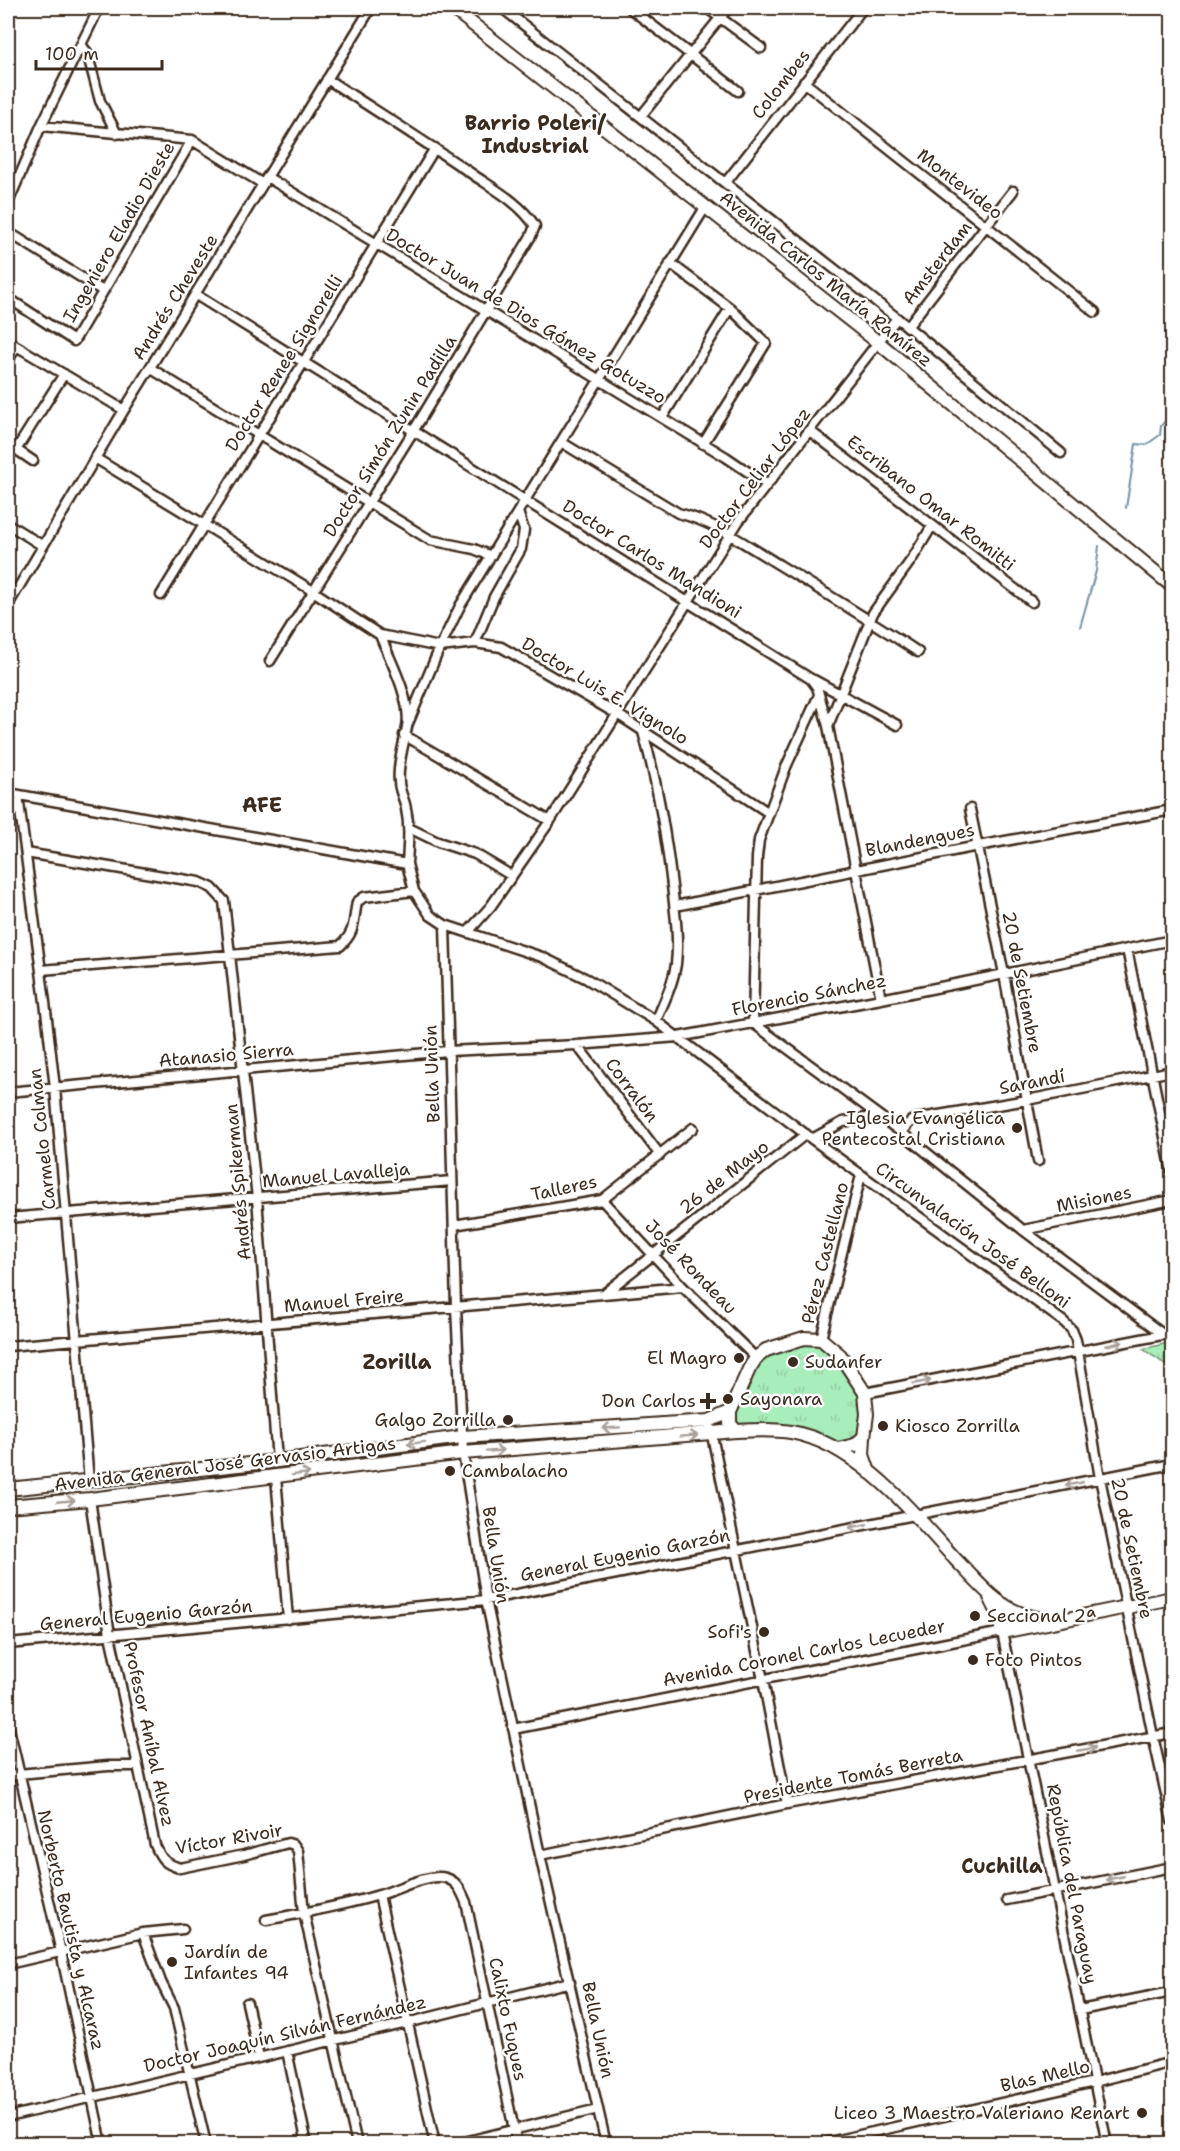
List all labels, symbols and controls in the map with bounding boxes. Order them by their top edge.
scale bar [36,33,162,71]
text: 100 m [45,42,99,66]
street label: Colombes [746,44,816,124]
district label: Barrio Poleri/ Industrial [465,110,607,159]
street label: Ingeniero Eladio Dieste [57,137,181,327]
street label: Montevideo [912,143,1008,225]
street label: Avenida Carlos María Ramírez [715,186,937,372]
street label: Amsterdam [897,216,977,310]
street label: Doctor Juan de Dios Gómez Gotuzzo [381,222,671,410]
street label: Andrés Cheveste [126,229,224,365]
street label: Doctor Renee Signorelli [220,270,348,456]
street label: Doctor Simón Zunin Padilla [318,330,462,542]
street label: Doctor Celiar López [694,402,816,554]
street label: Escribano Omar Romitti [842,430,1020,576]
street label: Doctor Carlos Mandioni [558,494,746,624]
street label: Doctor Luis E. Vignolo [517,632,693,750]
district label: AFE [242,792,282,818]
street label: Blandengues [863,818,977,862]
street label: 20 de Setiembre [996,909,1048,1055]
street label: Florencio Sánchez [730,968,888,1022]
street label: Bella Unión [418,1025,446,1123]
street label: Atanasio Sierra [158,1037,294,1073]
street label: Corralón [600,1053,664,1127]
street label: Sarandí [997,1064,1067,1100]
street label: Carmelo Colman [23,1067,61,1211]
street label: Andrés Spikerman [219,1103,257,1261]
place label: Iglesia Evangélica Pentecostal Cristiana [822,1106,1005,1151]
marker: Iglesia Evangélica Pentecostal Cristiana [1010,1121,1024,1135]
street label: 26 de Mayo [674,1134,774,1220]
street label: Circunvalación José Belloni [871,1156,1075,1314]
street label: Manuel Lavalleja [261,1157,411,1193]
street label: Talleres [529,1169,599,1207]
street label: Pérez Castellano [796,1179,854,1327]
street label: Misiones [1054,1180,1134,1218]
street label: José Rondeau [640,1215,742,1319]
street label: Manuel Freire [283,1284,405,1318]
one-way arrow [1104,1338,1123,1350]
place label: El Magro [647,1346,727,1370]
district label: Zorilla [363,1349,432,1375]
place label: Sudanfer [805,1350,883,1374]
marker: El Magro [732,1351,746,1365]
marker: Sudanfer [786,1355,800,1369]
one-way arrow [912,1376,932,1387]
place label: Sayonara [740,1387,822,1411]
place label: Don Carlos [602,1389,696,1413]
marker: Sayonara [721,1392,735,1406]
marker: Don Carlos [701,1394,715,1408]
place label: Galgo Zorrilla [375,1408,496,1432]
marker: Galgo Zorrilla [501,1413,515,1427]
place label: Kiosco Zorrilla [895,1414,1020,1438]
marker: Kiosco Zorrilla [876,1419,890,1433]
one-way arrow [601,1422,621,1433]
one-way arrow [679,1430,699,1441]
street label: Avenida General José Gervasio Artigas [53,1431,397,1497]
one-way arrow [407,1438,427,1449]
one-way arrow [484,1445,504,1456]
place label: Cambalacho [462,1459,568,1483]
marker: Cambalacho [443,1464,457,1478]
one-way arrow [291,1468,311,1479]
street label: 20 de Setiembre [1105,1475,1159,1621]
one-way arrow [1065,1479,1084,1490]
one-way arrow [55,1495,75,1506]
street label: Bella Unión [476,1505,516,1605]
one-way arrow [848,1521,868,1532]
street label: General Eugenio Garzón [518,1523,732,1587]
street label: General Eugenio Garzón [39,1594,253,1636]
place label: Seccional 2ª [987,1604,1096,1628]
marker: Seccional 2ª [968,1609,982,1623]
street label: Avenida Coronel Carlos Lecueder [661,1614,947,1692]
place label: Sofi's [708,1620,752,1644]
marker: Sofi's [757,1625,771,1639]
street label: Profesor Aníbal Alvez [118,1639,180,1829]
place label: Foto Pintos [985,1648,1082,1672]
marker: Foto Pintos [966,1653,980,1667]
street label: Presidente Tomás Berreta [741,1743,965,1809]
one-way arrow [1076,1743,1096,1754]
street label: República del Paraguay [1041,1782,1103,1986]
street label: Norberto Bautista y Alcaraz [32,1808,110,2052]
street label: Víctor Rivoir [173,1818,285,1860]
district label: Cuchilla [961,1853,1043,1879]
one-way arrow [1106,1873,1125,1884]
place label: Jardín de Infantes 94 [184,1940,289,1985]
marker: Jardín de Infantes 94 [165,1955,179,1969]
street label: Calixto Fuques [483,1955,533,2083]
street label: Bella Unión [576,1980,620,2080]
street label: Doctor Joaquín Silván Fernández [142,1990,428,2078]
street label: Blas Mello [998,2054,1092,2098]
place label: Liceo 3 Maestro Valeriano Renart [834,2101,1130,2125]
marker: Liceo 3 Maestro Valeriano Renart [1135,2106,1149,2120]

